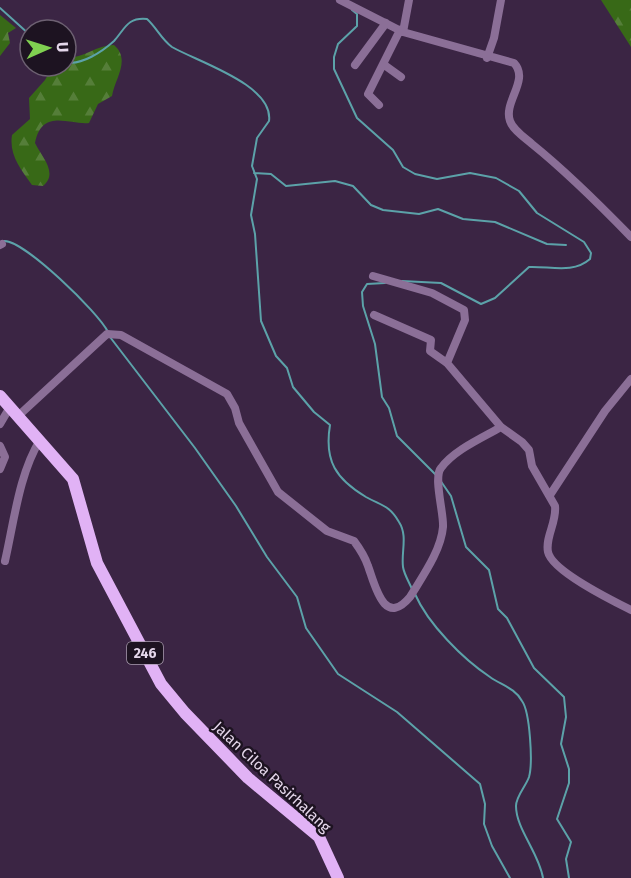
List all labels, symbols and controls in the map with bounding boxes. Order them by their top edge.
north arrow [18,18,78,78]
text: U [53,42,72,53]
road number: 246 [127,642,163,664]
street label: Jalan Ciloa Pasirhalang [209,718,335,836]

